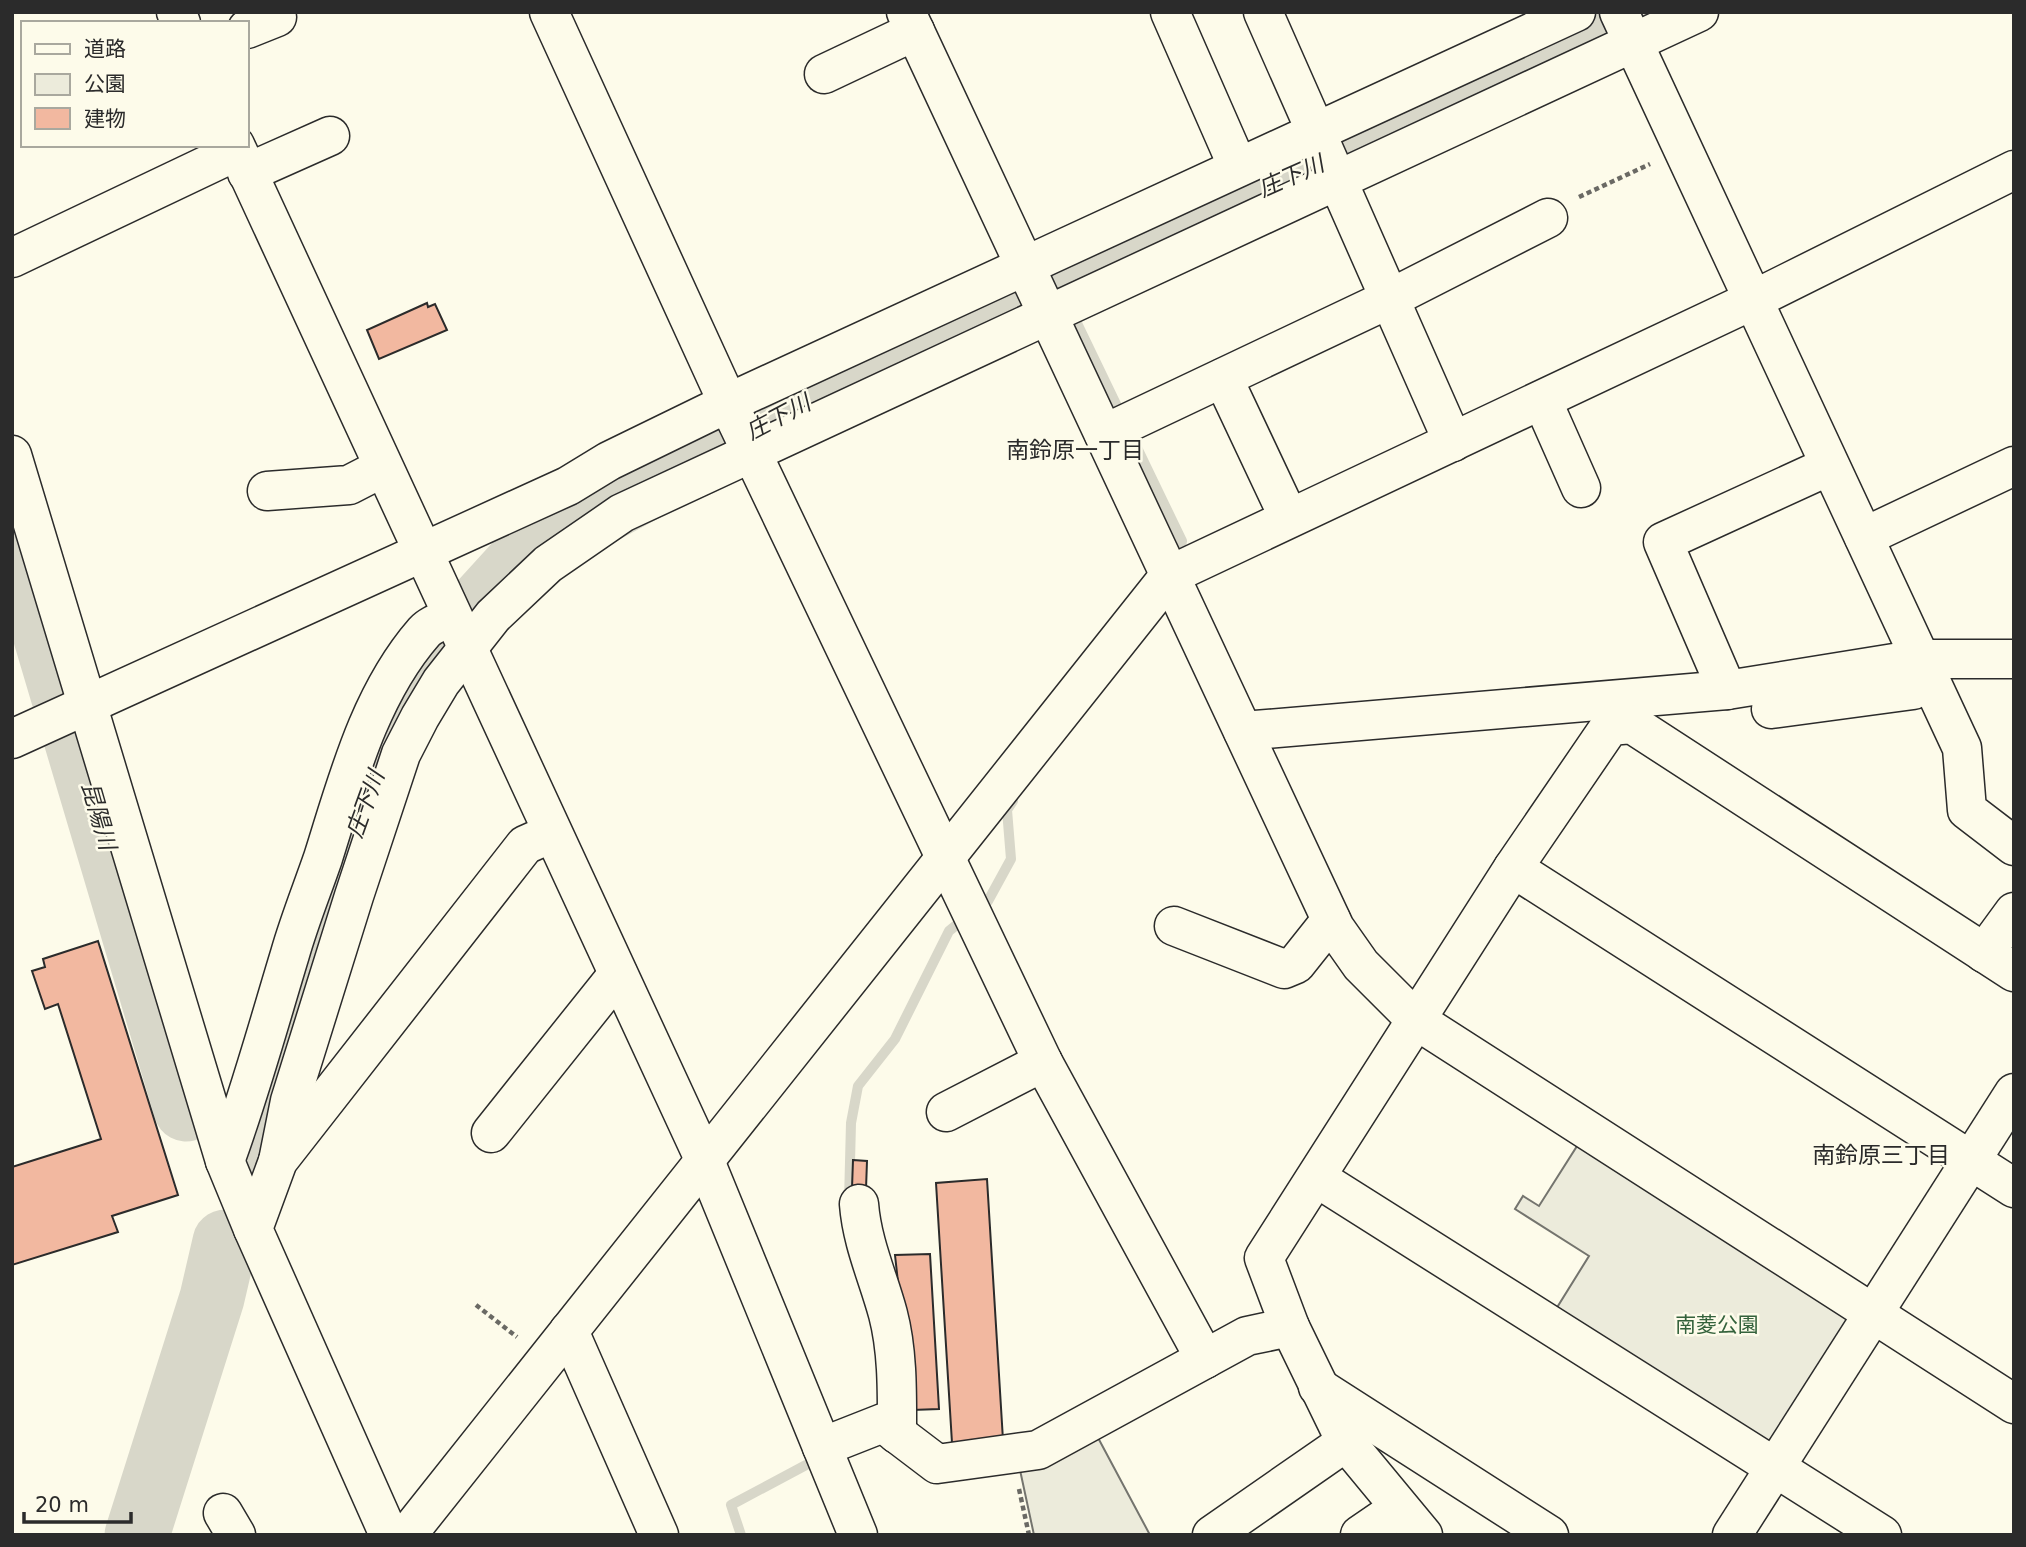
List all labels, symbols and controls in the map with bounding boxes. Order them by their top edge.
legend [21,21,248,147]
text: 道路 [84,37,126,61]
text: 公園 [84,72,126,96]
text: 建物 [84,107,126,131]
water label: 庄下川 [1254,149,1331,202]
water label: 庄下川 [741,388,817,445]
district label: 南鈴原一丁目 [1006,437,1144,463]
water label: 庄下川 [341,764,390,841]
water label: 昆陽川 [77,779,122,856]
district label: 南鈴原三丁目 [1812,1142,1950,1168]
park label: 南菱公園 [1675,1313,1759,1337]
scale bar [24,1480,131,1524]
text: 20 m [35,1493,89,1517]

